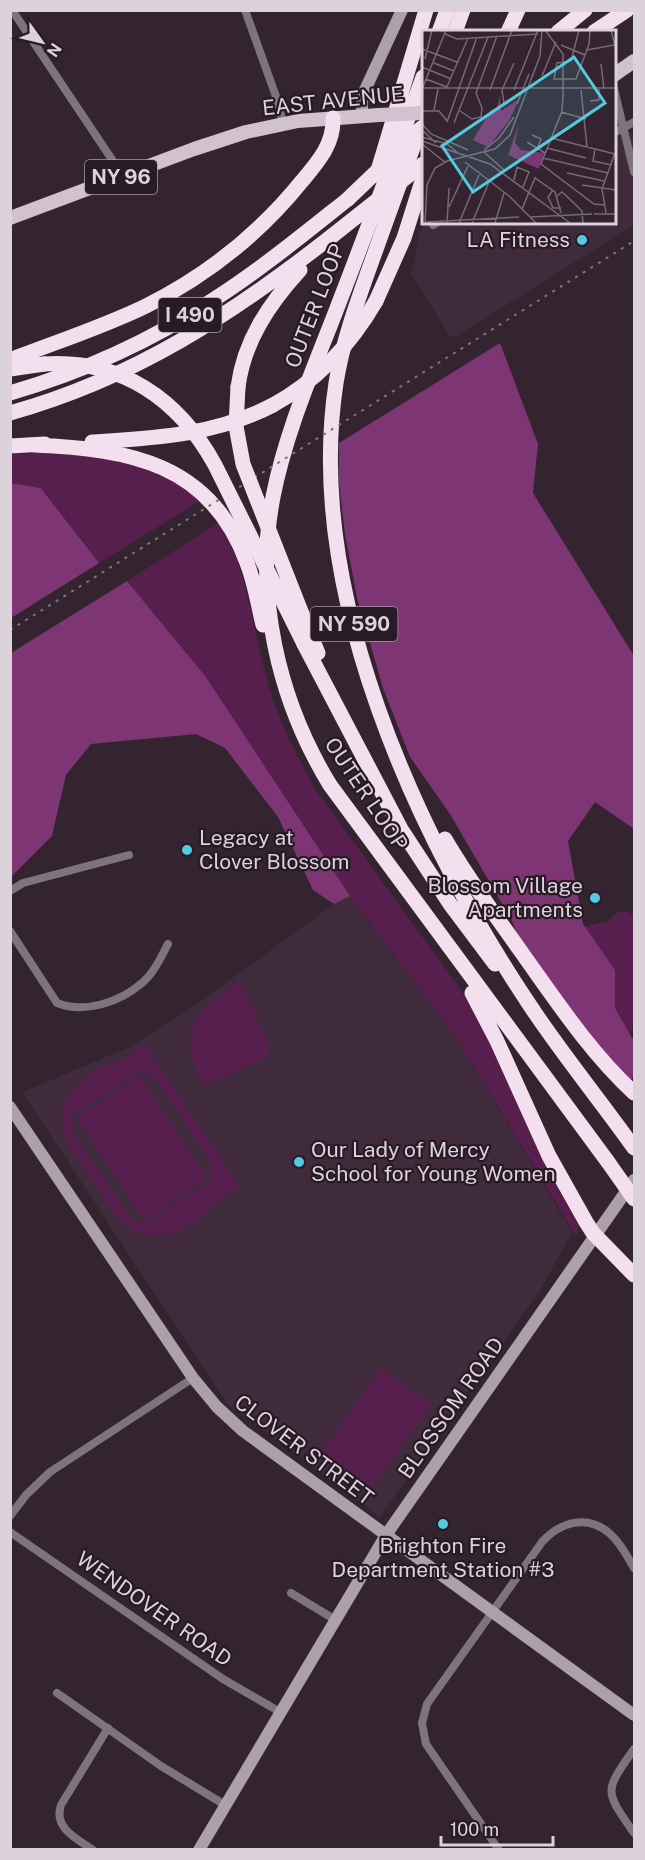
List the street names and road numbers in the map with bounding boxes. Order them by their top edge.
street label: EAST AVENUE [261,81,405,120]
road number: NY 96 [85,160,157,194]
street label: OUTER LOOP [279,240,350,371]
road number: I 490 [158,298,222,332]
road number: NY 590 [310,607,398,641]
street label: OUTER LOOP [320,733,413,855]
street label: BLOSSOM ROAD [393,1332,509,1483]
street label: CLOVER STREET [230,1389,379,1510]
street label: WENDOVER ROAD [72,1546,237,1671]

